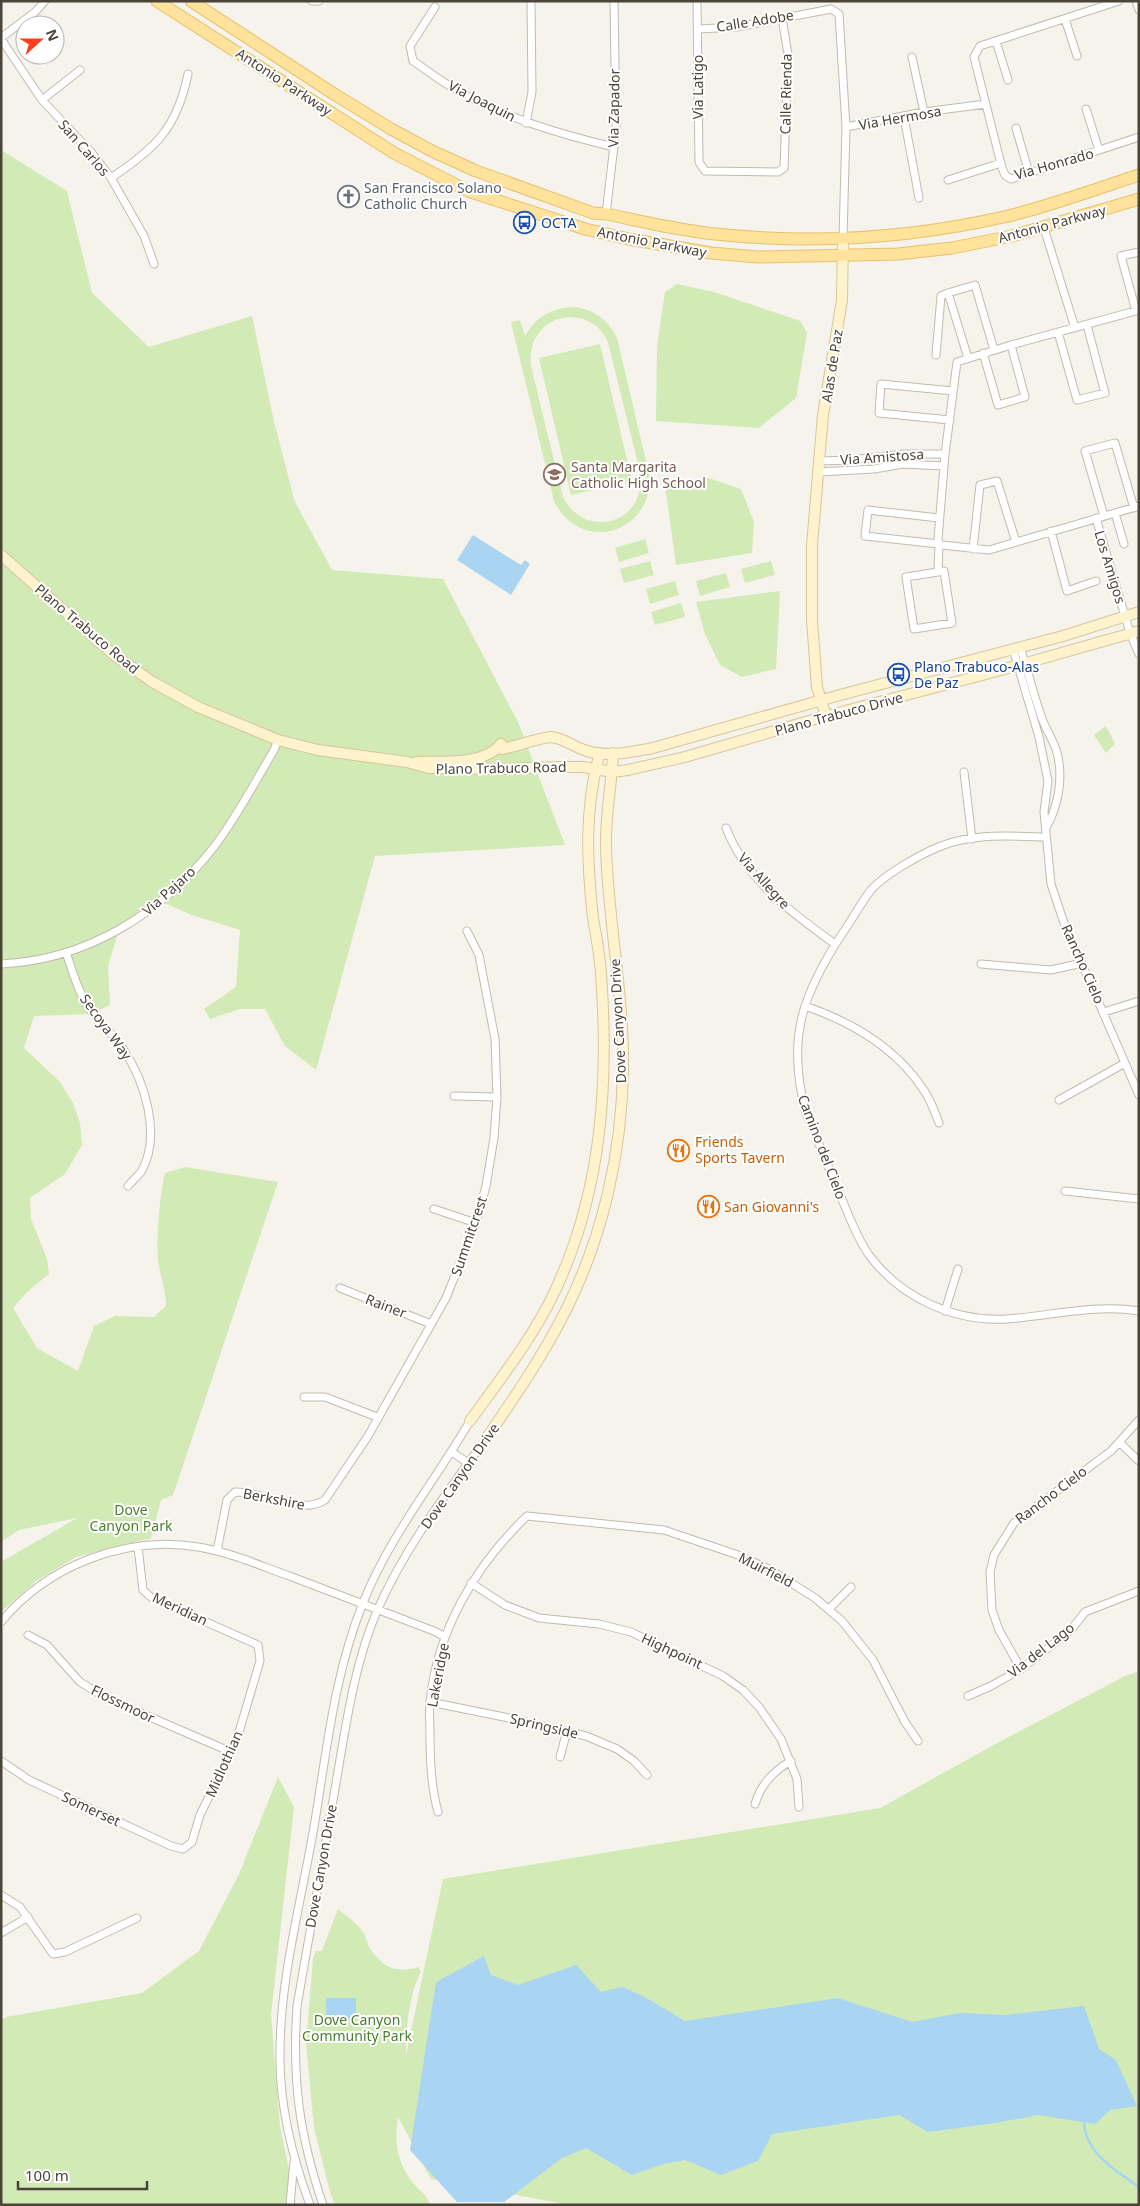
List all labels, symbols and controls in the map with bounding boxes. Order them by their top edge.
street label: Calle Adobe [715,5,795,36]
north arrow [15,15,65,65]
text: N [42,26,64,44]
street label: Antonio Parkway [233,43,337,120]
street label: Calle Rienda [775,53,796,135]
street label: Via Latigo [688,55,707,119]
street label: Via Zapador [603,68,624,148]
street label: Via Joaquin [445,75,519,126]
street label: Via Hermosa [857,101,943,134]
street label: San Carlos [55,115,114,180]
street label: Via Honrado [1012,143,1096,184]
place label: San Francisco Solano Catholic Church [364,178,502,213]
church icon: San Francisco Solano Catholic Church [336,184,360,208]
street label: Antonio Parkway [996,200,1109,247]
bus stop icon: OCTA [513,211,537,235]
place label: OCTA [541,213,577,232]
street label: Antonio Parkway [596,222,709,262]
street label: Alas de Paz [816,328,847,404]
street label: Via Amistosa [839,444,925,469]
place label: Santa Margarita Catholic High School [571,457,706,492]
school or university icon: Santa Margarita Catholic High School [543,463,567,487]
street label: Los Amigos [1090,528,1131,606]
street label: Plano Trabuco Road [31,579,144,678]
place label: Plano Trabuco-Alas De Paz [914,657,1040,692]
bus stop icon: Plano Trabuco-Alas De Paz [886,663,910,687]
street label: Plano Trabuco Drive [773,687,905,740]
street label: Plano Trabuco Road [435,757,567,778]
street label: Via Allegre [734,848,795,913]
street label: Via Pajaro [138,862,199,920]
street label: Rancho Cielo [1057,921,1109,1007]
street label: Dove Canyon Drive [605,958,630,1084]
street label: Secoya Way [76,990,137,1064]
street label: Camino del Cielo [794,1092,851,1202]
place label: Friends Sports Tavern [695,1132,785,1167]
restaurant icon: Friends Sports Tavern [667,1138,691,1162]
street label: Summitcrest [446,1193,491,1278]
restaurant icon: San Giovanni's [696,1195,720,1219]
place label: San Giovanni's [724,1197,819,1216]
street label: Rainer [363,1289,410,1322]
street label: Dove Canyon Drive [416,1419,503,1532]
street label: Rancho Cielo [1011,1461,1090,1528]
street label: Berkshire [242,1483,307,1514]
park label: Dove Canyon Park [90,1500,173,1535]
street label: Muirfield [735,1548,797,1591]
street label: Meridian [150,1588,211,1630]
street label: Via del Lago [1004,1618,1078,1682]
street label: Highpoint [638,1628,706,1673]
street label: Lakeridge [422,1641,453,1709]
street label: Flossmoor [88,1680,158,1727]
street label: Springside [508,1708,580,1743]
street label: Midlothian [200,1728,247,1800]
street label: Somerset [59,1787,124,1830]
street label: Dove Canyon Drive [300,1803,341,1929]
park label: Dove Canyon Community Park [302,2010,412,2045]
scale bar [18,2158,146,2190]
text: 100 m [25,2165,69,2185]

